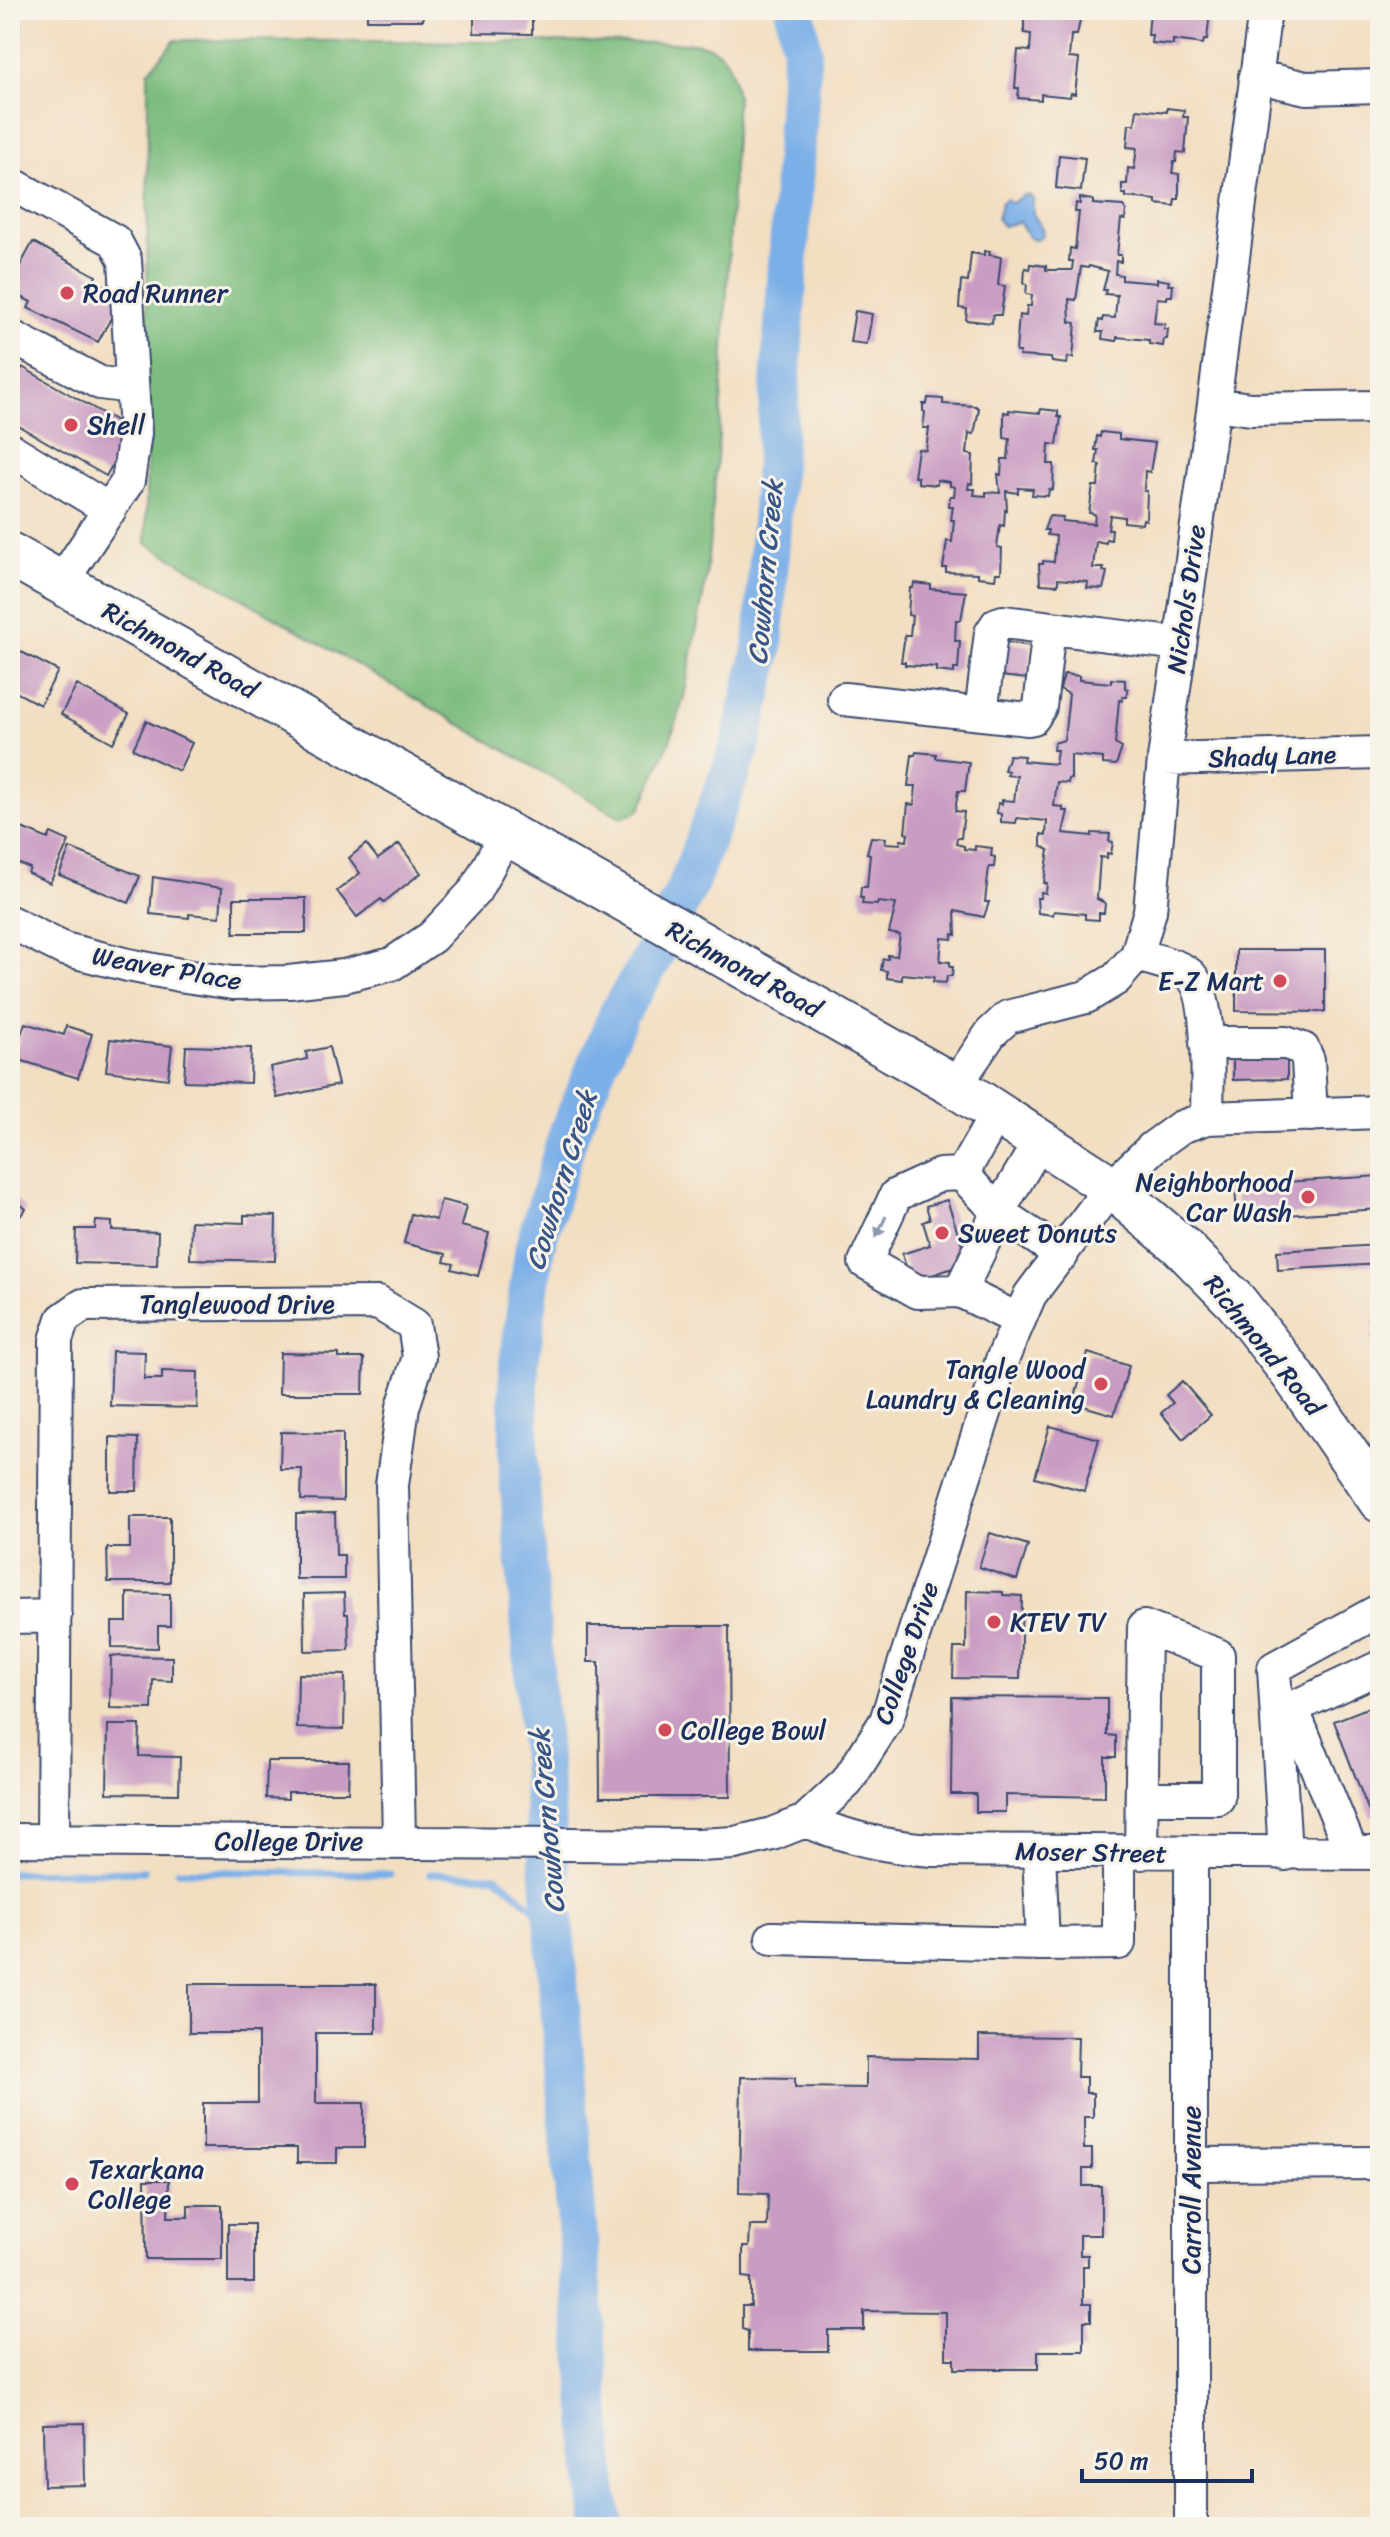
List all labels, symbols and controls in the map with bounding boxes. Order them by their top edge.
place label: Road Runner [83,270,229,316]
marker: Road Runner [58,284,76,302]
place label: Shell [87,402,146,448]
marker: Shell [62,416,80,434]
water label: Cowhorn Creek [733,475,798,667]
street label: Nichols Drive [1153,522,1219,676]
street label: Richmond Road [93,588,269,713]
street label: Shady Lane [1207,731,1337,781]
street label: Richmond Road [657,907,833,1032]
street label: Weaver Place [89,932,245,1004]
place label: E-Z Mart [1158,958,1264,1004]
marker: E-Z Mart [1271,972,1289,990]
water label: Cowhorn Creek [510,1082,612,1276]
place label: Neighborhood Car Wash [1136,1159,1294,1235]
marker: Neighborhood Car Wash [1299,1188,1317,1206]
place label: Sweet Donuts [958,1210,1117,1256]
one-way arrow [874,1215,888,1239]
marker: Sweet Donuts [933,1224,951,1242]
street label: Richmond Road [1192,1263,1338,1428]
street label: Tanglewood Drive [139,1281,335,1327]
place label: Tangle Wood Laundry & Cleaning [866,1346,1087,1422]
marker: Tangle Wood Laundry & Cleaning [1092,1375,1110,1393]
street label: College Drive [860,1575,952,1731]
place label: KTEV TV [1010,1599,1108,1645]
marker: KTEV TV [985,1613,1003,1631]
place label: College Bowl [681,1707,827,1753]
marker: College Bowl [656,1721,674,1739]
water label: Cowhorn Creek [514,1724,579,1916]
street label: College Drive [215,1818,363,1864]
street label: Moser Street [1015,1828,1167,1876]
street label: Carroll Avenue [1168,2106,1214,2274]
place label: Texarkana College [88,2146,204,2222]
marker: Texarkana College [63,2175,81,2193]
scale bar [1082,2433,1252,2483]
text: 50 m [1094,2440,1149,2482]

